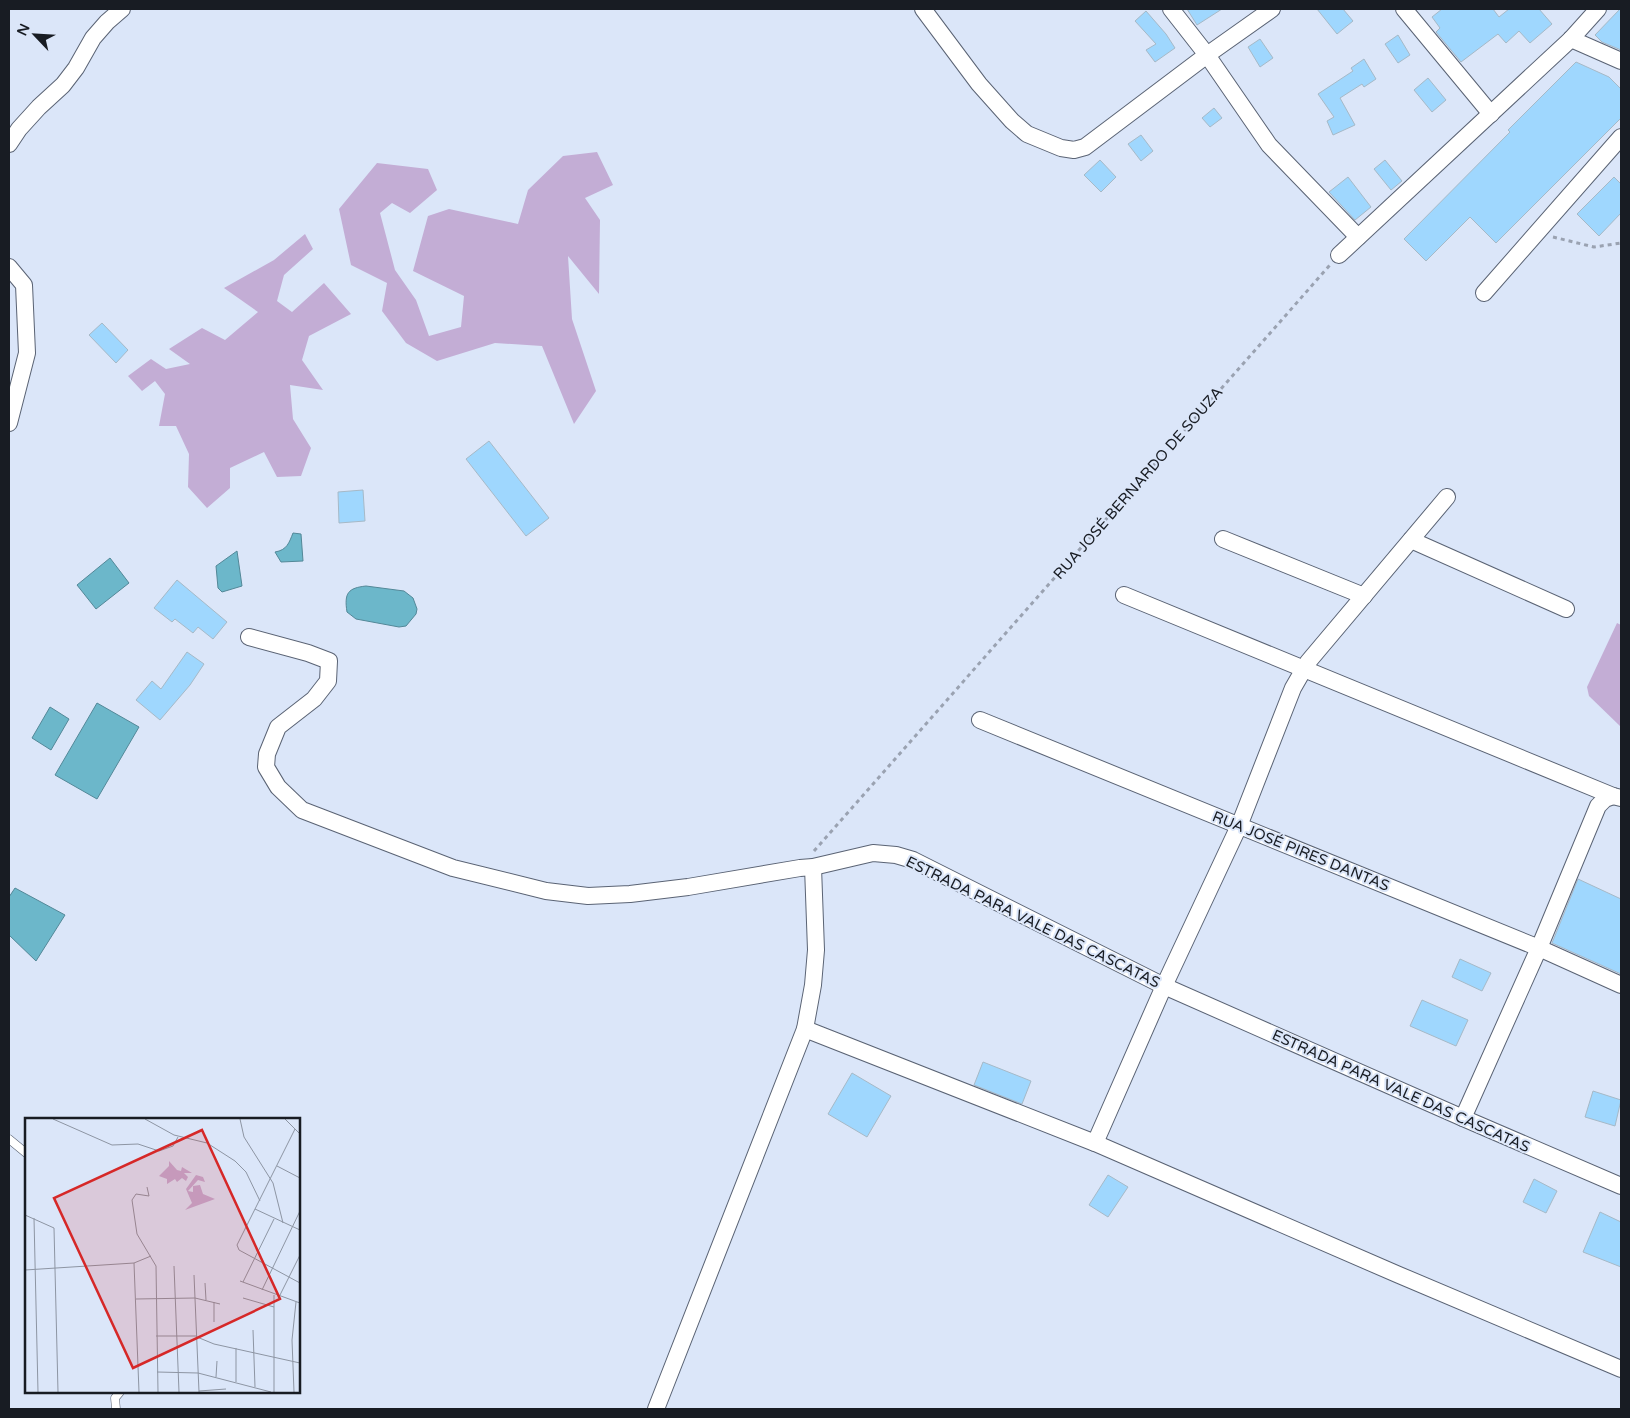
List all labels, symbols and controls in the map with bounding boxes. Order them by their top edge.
north arrow [10,10,60,60]
text: N [14,21,34,38]
street label: RUA JOSÉ BERNARDO DE SOUZA [1050,383,1226,583]
street label: RUA JOSÉ PIRES DANTAS [1210,807,1392,895]
street label: ESTRADA PARA VALE DAS CASCATAS [903,852,1163,992]
street label: ESTRADA PARA VALE DAS CASCATAS [1269,1026,1533,1156]
inset map [25,1118,300,1393]

